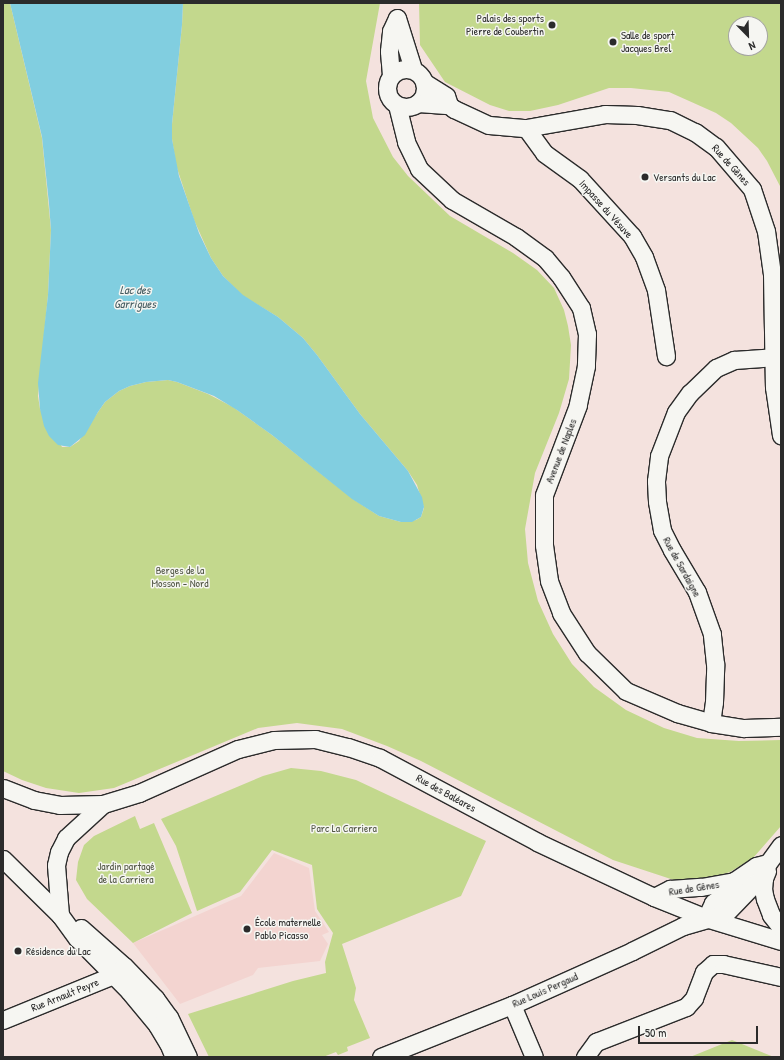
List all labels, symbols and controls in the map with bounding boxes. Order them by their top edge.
place label: Palais des sports Pierre de Coubertin [466,12,544,38]
north arrow [728,16,768,56]
marker: Palais des sports Pierre de Coubertin [547,20,557,30]
place label: Salle de sport Jacques Brel [621,29,675,55]
marker: Salle de sport Jacques Brel [608,37,618,47]
text: N [747,39,758,54]
street label: Rue de Gênes [709,142,753,188]
place label: Versants du Lac [653,170,716,184]
marker: Versants du Lac [640,172,650,182]
street label: Impasse du Vésuve [576,177,636,241]
water label: Lac des Garrigues [114,283,156,311]
street label: Avenue de Naples [543,417,579,485]
street label: Rue de Sardaigne [660,535,704,599]
park label: Berges de la Mosson - Nord [151,564,209,590]
street label: Rue des Baléares [414,771,478,815]
park label: Parc La Carriera [311,821,377,835]
park label: Jardin partagé de la Carriera [97,860,155,886]
street label: Rue de Gênes [668,878,720,898]
place label: École maternelle Pablo Picasso [255,916,321,942]
marker: École maternelle Pablo Picasso [242,924,252,934]
place label: Résidence du Lac [26,944,91,958]
marker: Résidence du Lac [13,946,23,956]
street label: Rue Louis Pergaud [510,970,580,1010]
street label: Rue Arnault Peyre [29,975,101,1015]
scale bar [640,1018,760,1044]
text: 50 m [645,1024,666,1041]

